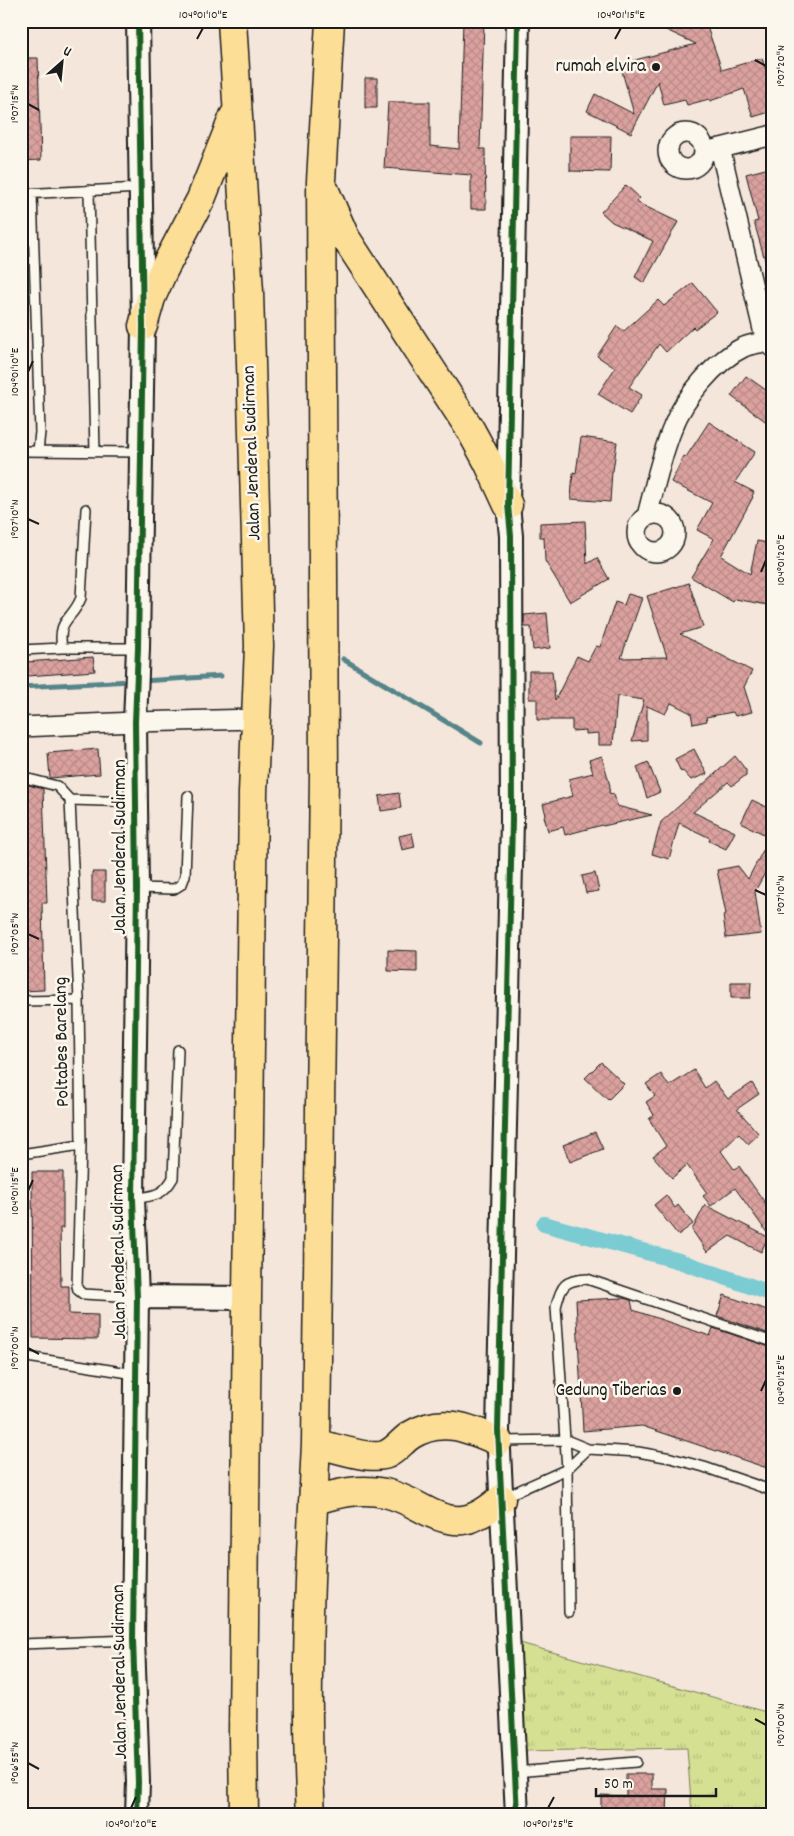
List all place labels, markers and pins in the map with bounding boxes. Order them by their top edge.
place label: rumah elvira [556,54,647,81]
marker: rumah elvira [650,61,662,73]
place label: Gedung Tiberias [555,1378,667,1405]
marker: Gedung Tiberias [671,1385,683,1397]

